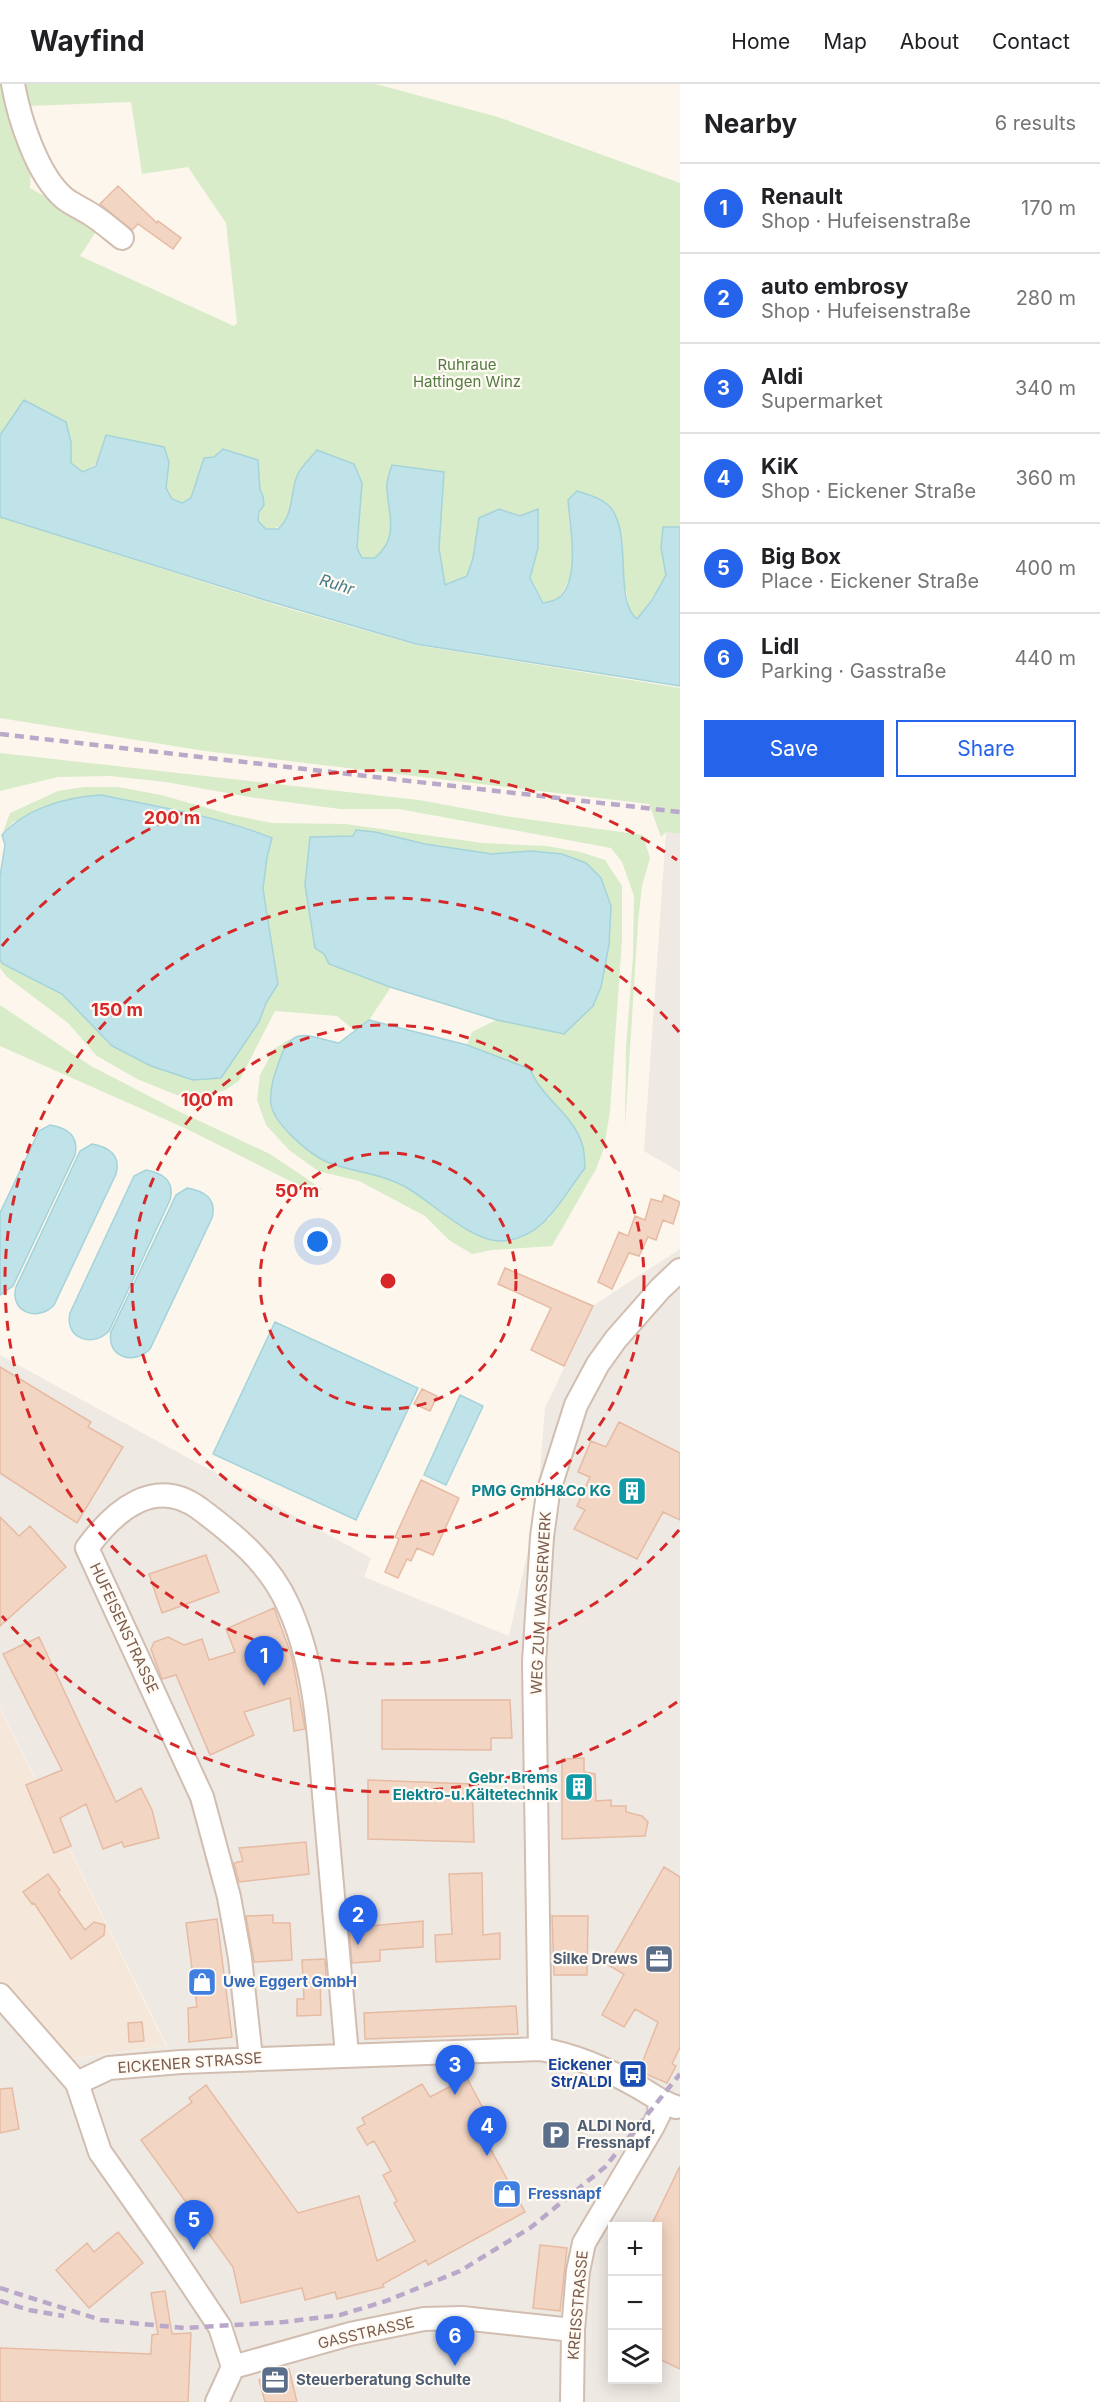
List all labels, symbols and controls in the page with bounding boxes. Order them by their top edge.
text: Wayfind [30,24,145,58]
text: Home [731,29,790,54]
text: Map [823,29,867,54]
text: About [900,29,959,54]
text: Contact [992,29,1070,54]
text: Nearby [704,108,797,139]
text: 6 results [995,111,1076,135]
text: Renault [761,183,843,209]
text: 1 [719,196,728,220]
text: 170 m [1021,196,1076,220]
text: Shop · Hufeisenstraße [761,209,971,233]
text: auto embrosy [761,273,909,299]
text: 2 [717,286,730,310]
text: 280 m [1016,286,1076,310]
text: Shop · Hufeisenstraße [761,299,971,323]
park label: Ruhraue Hattingen Winz [413,355,521,391]
text: Aldi [761,363,803,389]
text: 3 [717,376,730,400]
text: 340 m [1015,376,1076,400]
text: Supermarket [761,389,883,413]
text: KiK [761,453,799,479]
text: 4 [717,466,730,490]
text: 360 m [1015,466,1076,490]
text: Shop · Eickener Straße [761,479,976,503]
text: Big Box [761,543,841,569]
text: 5 [717,556,730,580]
text: 400 m [1015,556,1076,580]
water label: Ruhr [317,569,358,599]
text: Place · Eickener Straße [761,569,979,593]
text: Lidl [761,633,799,659]
text: 6 [717,646,730,670]
text: 440 m [1014,646,1076,670]
text: Parking · Gasstraße [761,659,946,683]
button: Save [704,720,884,777]
button: Share [896,720,1076,777]
text: 200 m [144,807,200,828]
text: 150 m [91,999,143,1020]
text: 100 m [181,1089,233,1110]
text: 50 m [275,1180,319,1201]
your location [303,1227,332,1256]
centre of rings [378,1271,398,1291]
building icon: PMG GmbH&Co KG [616,1475,648,1507]
place label: PMG GmbH&Co KG [472,1481,611,1500]
street label: WEG ZUM WASSERWERK [526,1511,555,1695]
street label: HUFEISENSTRASSE [86,1560,163,1696]
pin: 1 [244,1636,284,1686]
place label: Gebr. Brems Elektro-u.Kältetechnik [393,1768,558,1804]
building icon: Gebr. Brems Elektro-u.Kältetechnik [563,1771,595,1803]
pin: 2 [338,1896,378,1945]
office icon: Silke Drews [643,1943,675,1975]
place label: Silke Drews [553,1949,638,1968]
shop icon: Uwe Eggert GmbH [186,1966,218,1998]
place label: Uwe Eggert GmbH [223,1972,357,1991]
pin: 3 [436,2046,474,2095]
street label: EICKENER STRASSE [117,2048,263,2077]
place label: Eickener Str/ALDI [548,2055,612,2091]
bus stop icon: Eickener Str/ALDI [617,2058,649,2090]
pin: 4 [468,2106,506,2156]
place label: ALDI Nord, Fressnapf [577,2116,656,2152]
parking icon: ALDI Nord, Fressnapf [540,2119,572,2151]
shop icon: Fressnapf [491,2178,523,2210]
place label: Fressnapf [528,2184,601,2203]
pin: 5 [174,2200,214,2250]
map controls [608,2222,662,2384]
button: + [608,2222,662,2276]
street label: KREISSTRASSE [563,2249,592,2361]
button: − [608,2276,662,2330]
street label: GASSTRASSE [316,2312,416,2353]
pin: 6 [436,2316,474,2366]
button: layers [608,2330,662,2384]
office icon: Steuerberatung Schulte [259,2364,291,2396]
place label: Steuerberatung Schulte [296,2370,471,2389]

